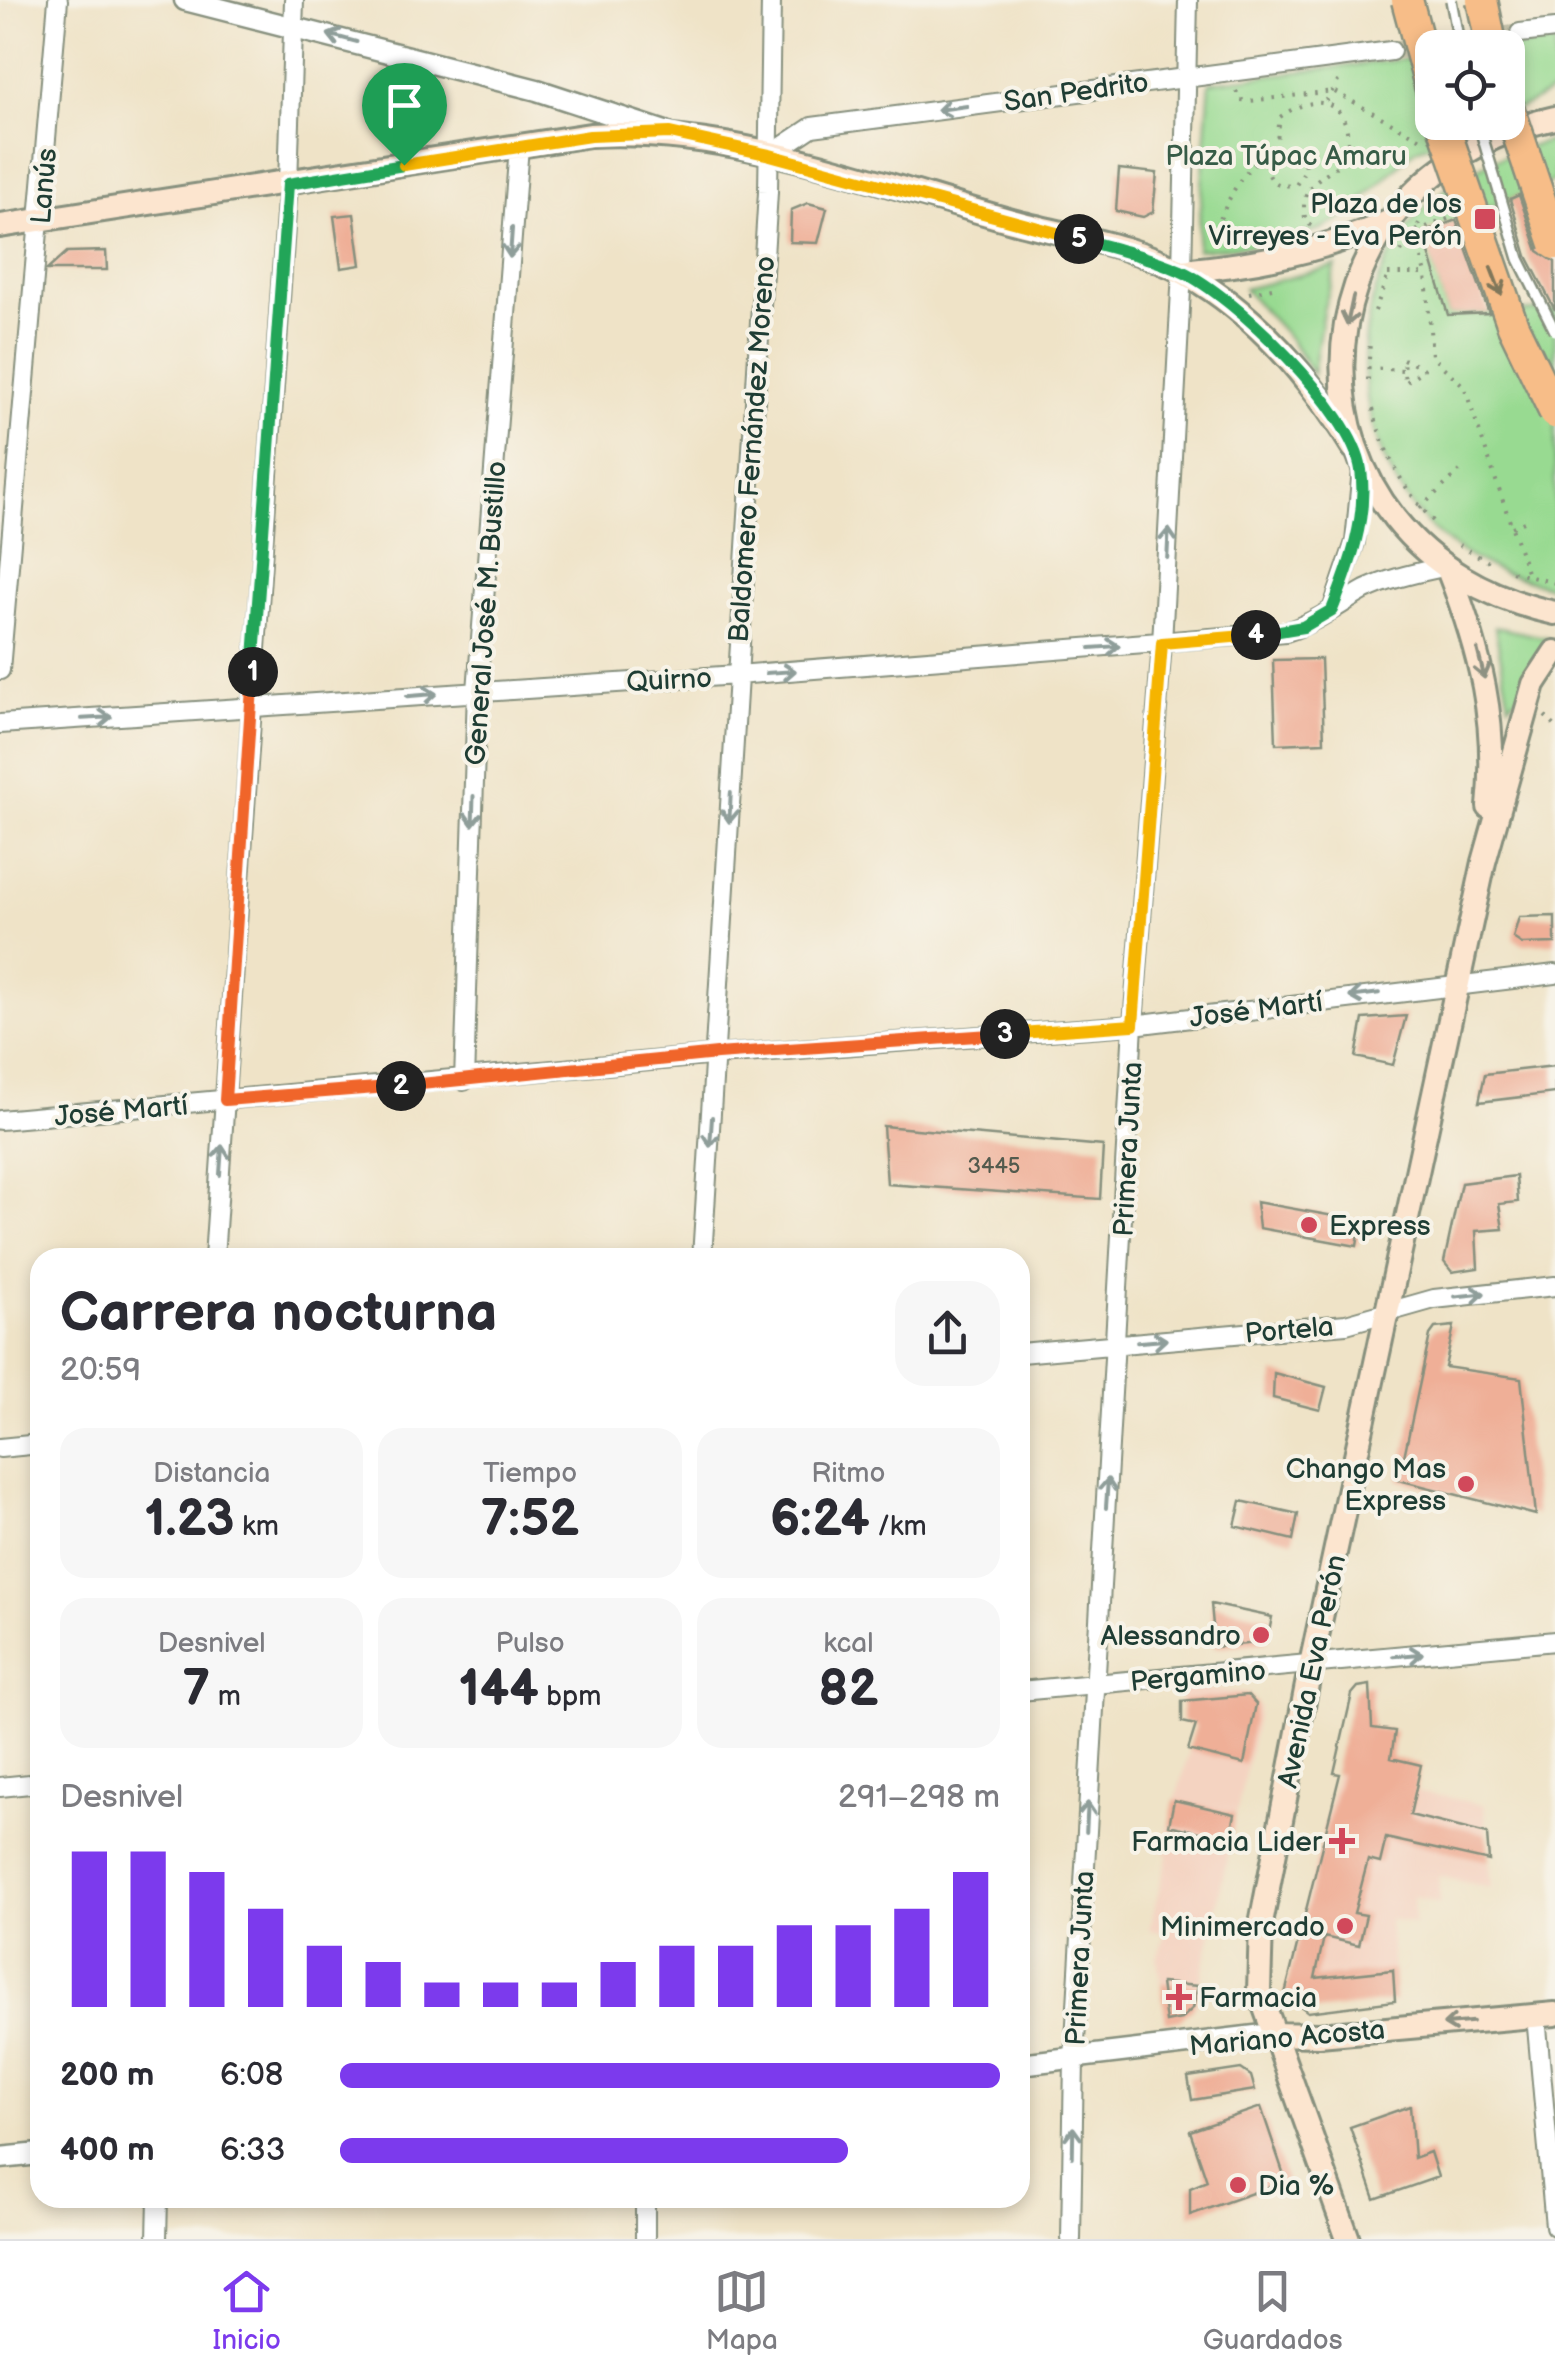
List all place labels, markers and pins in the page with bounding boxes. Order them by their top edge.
pin [362,63,447,166]
place label: Plaza de los Virreyes - Eva Perón [1208,188,1462,253]
marker: Plaza de los Virreyes - Eva Perón [1472,206,1498,232]
pin: 5 [1054,214,1104,264]
pin: 4 [1231,610,1281,660]
pin: 1 [228,647,278,697]
pin: 3 [980,1009,1030,1059]
pin: 2 [376,1061,426,1111]
place label: Express [1329,1210,1431,1243]
marker: Express [1298,1214,1320,1236]
place label: Chango Mas Express [1285,1453,1446,1518]
marker: Chango Mas Express [1455,1473,1477,1495]
place label: Alessandro [1100,1620,1241,1653]
marker: Alessandro [1250,1624,1272,1646]
place label: Farmacia Lider [1131,1826,1323,1859]
marker: Farmacia Lider [1331,1830,1353,1852]
place label: Minimercado [1160,1911,1325,1944]
marker: Minimercado [1334,1915,1356,1937]
place label: Farmacia [1199,1982,1317,2015]
marker: Farmacia [1168,1986,1190,2008]
place label: Dia % [1258,2170,1335,2203]
marker: Dia % [1227,2174,1249,2196]

